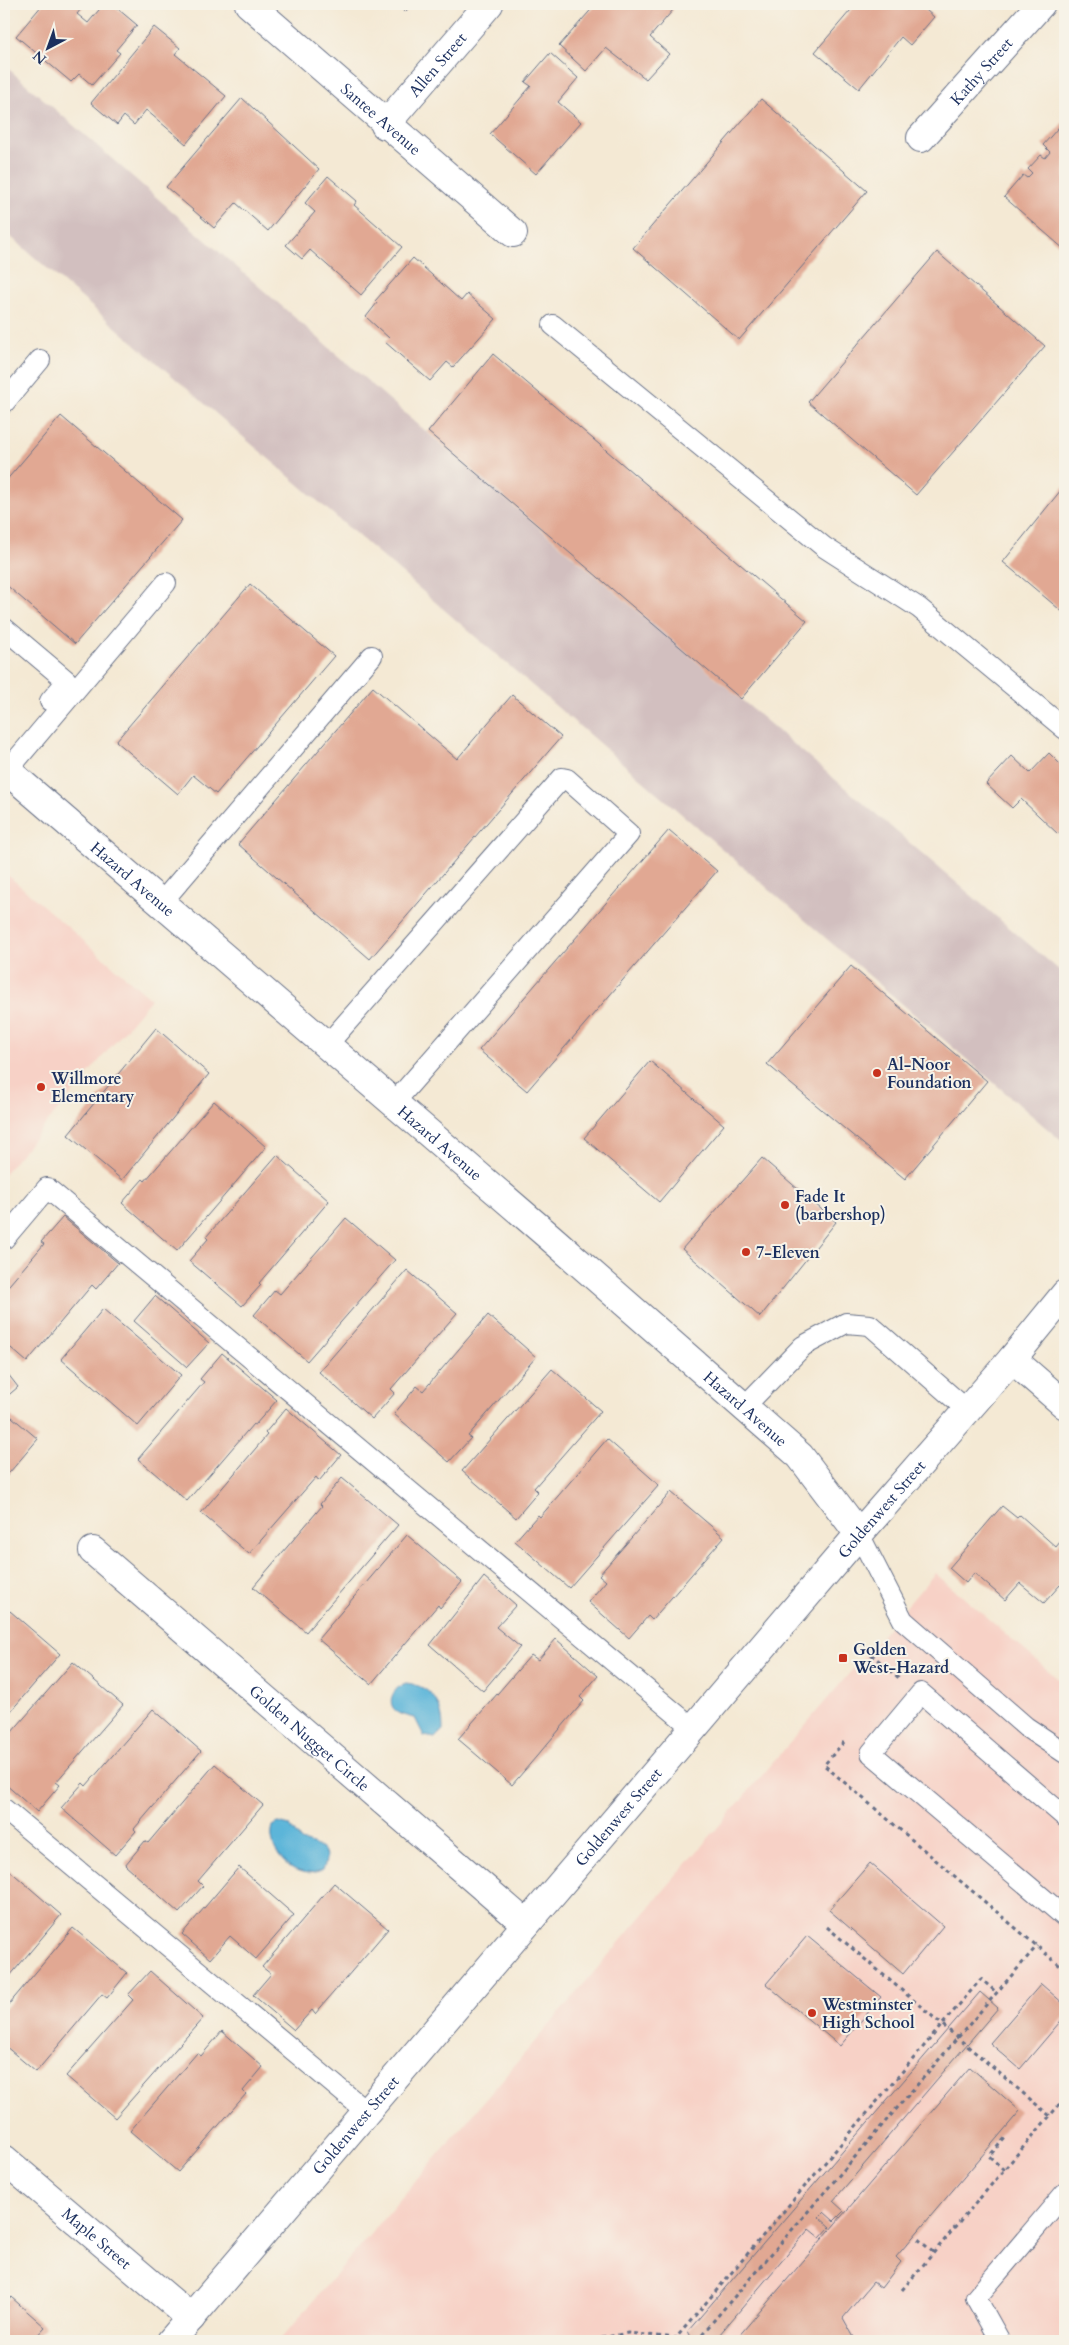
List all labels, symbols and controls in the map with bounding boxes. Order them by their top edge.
north arrow [22,22,72,72]
street label: Allen Street [404,28,472,102]
street label: Kathy Street [946,33,1018,110]
text: N [29,46,51,69]
street label: Santee Avenue [336,78,425,160]
street label: Hazard Avenue [85,837,179,922]
place label: Al-Noor Foundation [887,1054,972,1094]
marker: Al-Noor Foundation [871,1067,883,1079]
place label: Willmore Elementary [50,1068,134,1108]
marker: Willmore Elementary [35,1081,47,1093]
street label: Hazard Avenue [393,1101,486,1186]
place label: Fade It (barbershop) [795,1186,886,1226]
marker: Fade It (barbershop) [779,1199,791,1211]
place label: 7-Eleven [756,1242,820,1264]
marker: 7-Eleven [740,1246,752,1258]
street label: Hazard Avenue [698,1366,792,1452]
street label: Goldenwest Street [833,1456,931,1563]
place label: Golden West-Hazard [852,1639,949,1679]
marker: Golden West-Hazard [837,1652,849,1664]
street label: Golden Nugget Circle [244,1680,374,1797]
street label: Goldenwest Street [570,1763,667,1871]
place label: Westminster High School [821,1994,915,2034]
marker: Westminster High School [806,2007,818,2019]
street label: Goldenwest Street [308,2071,404,2180]
street label: Maple Street [57,2203,136,2275]

